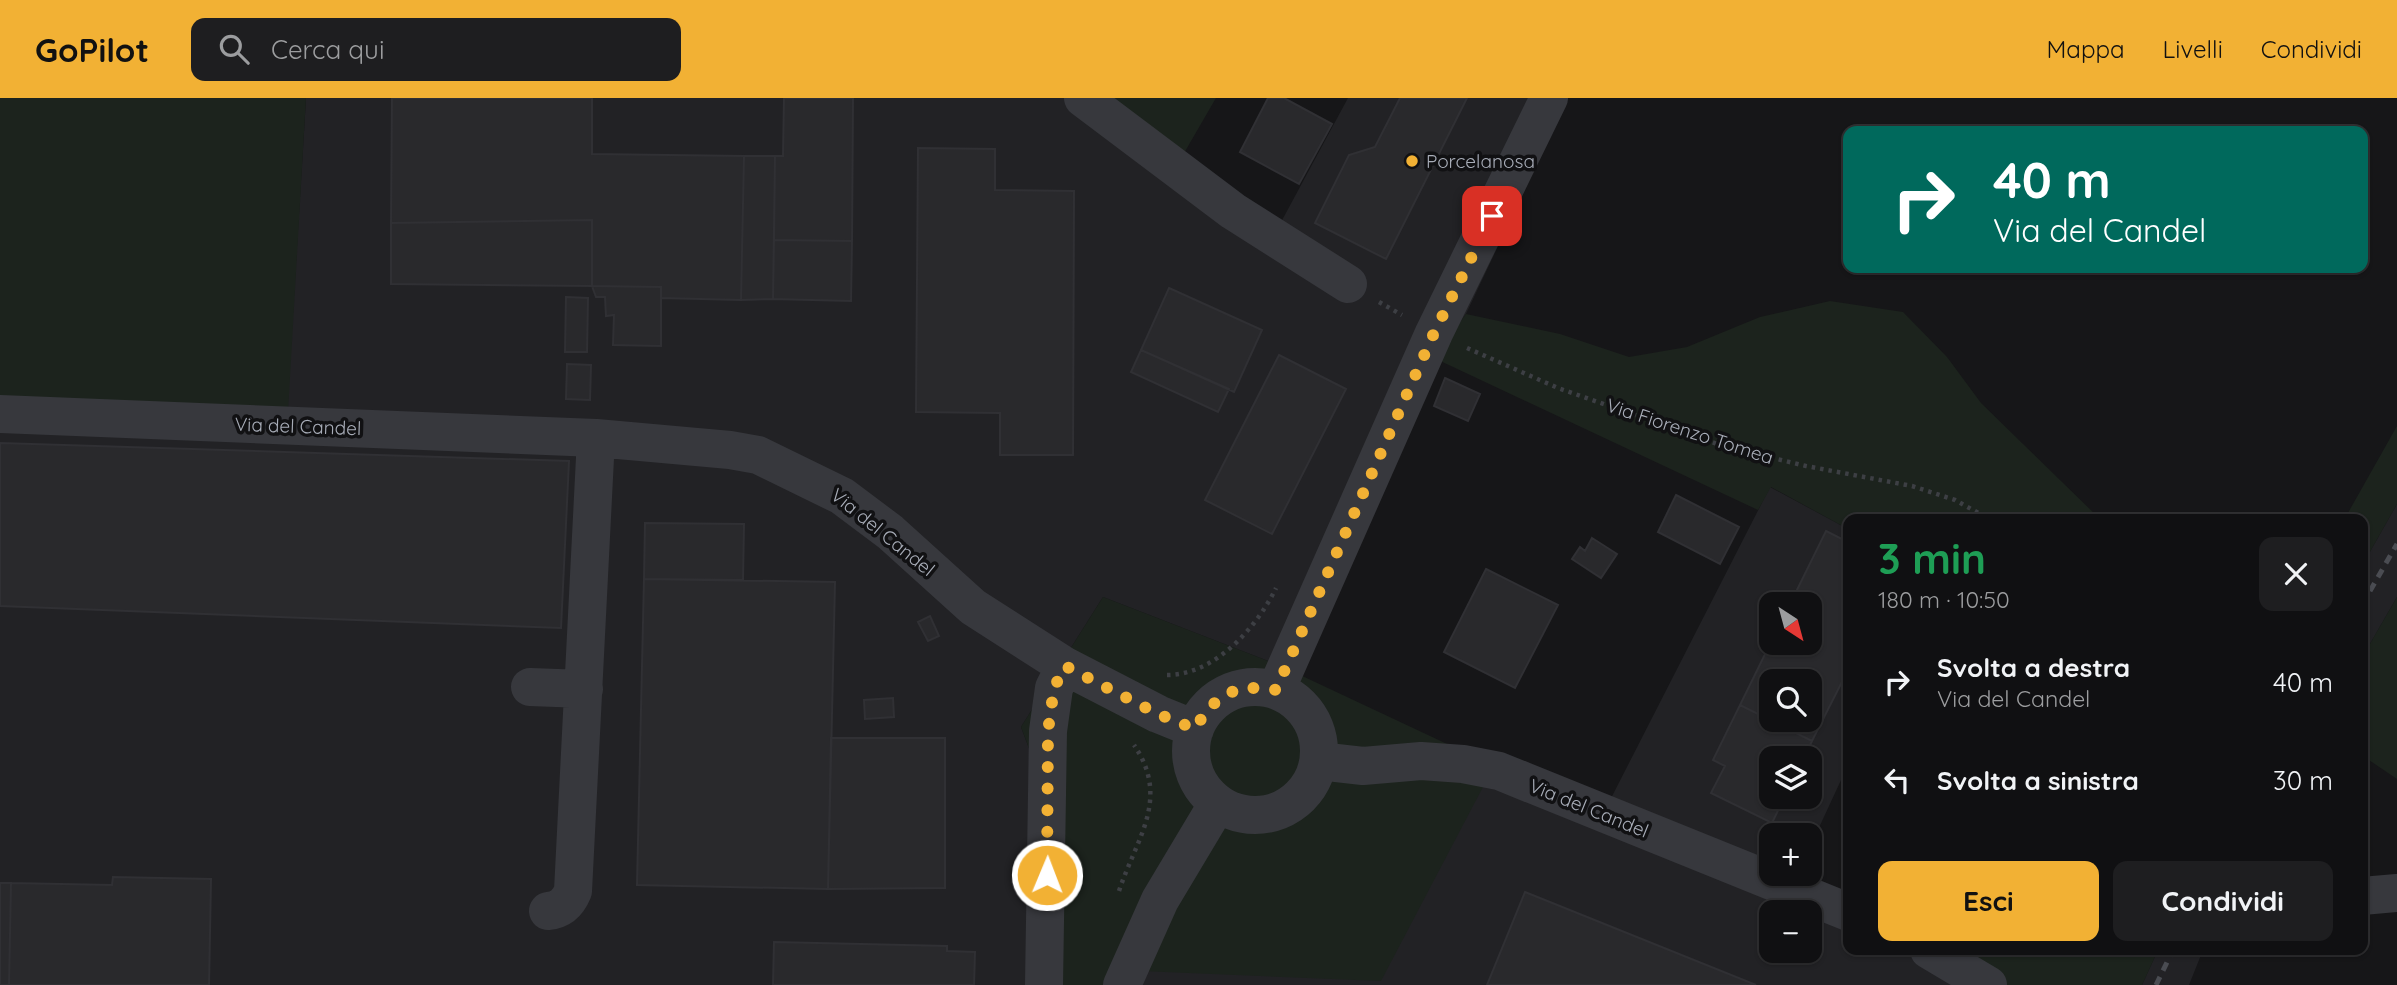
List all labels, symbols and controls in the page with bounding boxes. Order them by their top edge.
search box [191,18,681,81]
text: GoPilot [35,29,149,70]
icon: search [215,30,253,68]
text: Cerca qui [271,33,384,66]
text: Mappa [2047,34,2125,64]
text: Livelli [2163,34,2223,64]
text: Condividi [2261,34,2362,64]
place label: Porcelanosa [1426,149,1535,173]
text: 40 m [1993,149,2111,210]
marker: Porcelanosa [1404,153,1420,169]
icon: right [1878,154,1969,245]
pin [1462,186,1522,246]
icon: arrive [1473,197,1511,235]
text: Via del Candel [1993,210,2206,250]
street label: Via Fiorenzo Tomea [1603,393,1777,469]
street label: Via del Candel [234,412,362,440]
street label: Via del Candel [826,483,940,581]
text: 3 min [1878,532,1986,585]
button: close [2259,537,2333,611]
text: 180 m · 10:50 [1878,585,2010,614]
north arrow [1759,592,1822,654]
map controls [1759,592,1822,963]
text: Svolta a destra [1937,651,2130,684]
icon: right [1878,663,1916,701]
text: 40 m [2273,666,2333,699]
button: search [1759,669,1822,732]
text: Via del Candel [1937,684,2090,713]
button: layers [1759,746,1822,809]
icon: left [1878,761,1916,799]
text: Svolta a sinistra [1937,764,2139,797]
text: 30 m [2273,764,2333,797]
street label: Via del Candel [1526,773,1652,843]
button: + [1759,823,1822,886]
position arrow [1010,838,1084,912]
button: Esci [1878,861,2099,941]
button: Condividi [2113,861,2333,941]
button: − [1759,900,1822,963]

